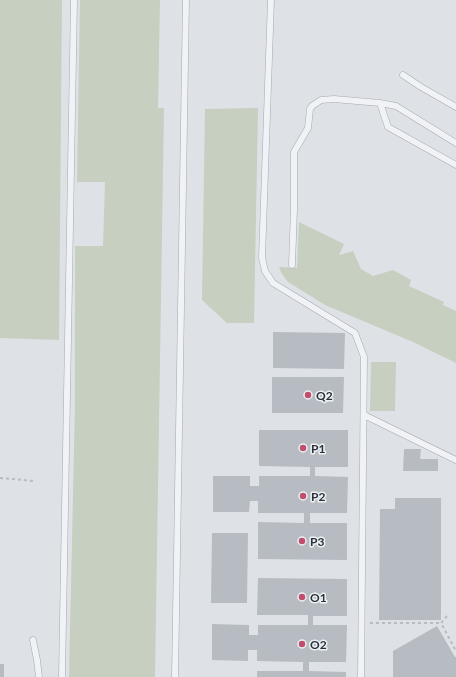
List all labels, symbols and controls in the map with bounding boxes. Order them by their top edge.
place label: Q2 [316,388,333,403]
marker: Q2 [303,390,313,400]
place label: P1 [311,441,325,456]
marker: P1 [298,443,308,453]
place label: P2 [311,489,325,504]
marker: P2 [298,491,308,501]
place label: P3 [310,534,324,549]
marker: P3 [297,536,307,546]
place label: O1 [310,590,327,605]
marker: O1 [297,592,307,602]
place label: O2 [310,637,327,652]
marker: O2 [297,639,307,649]

